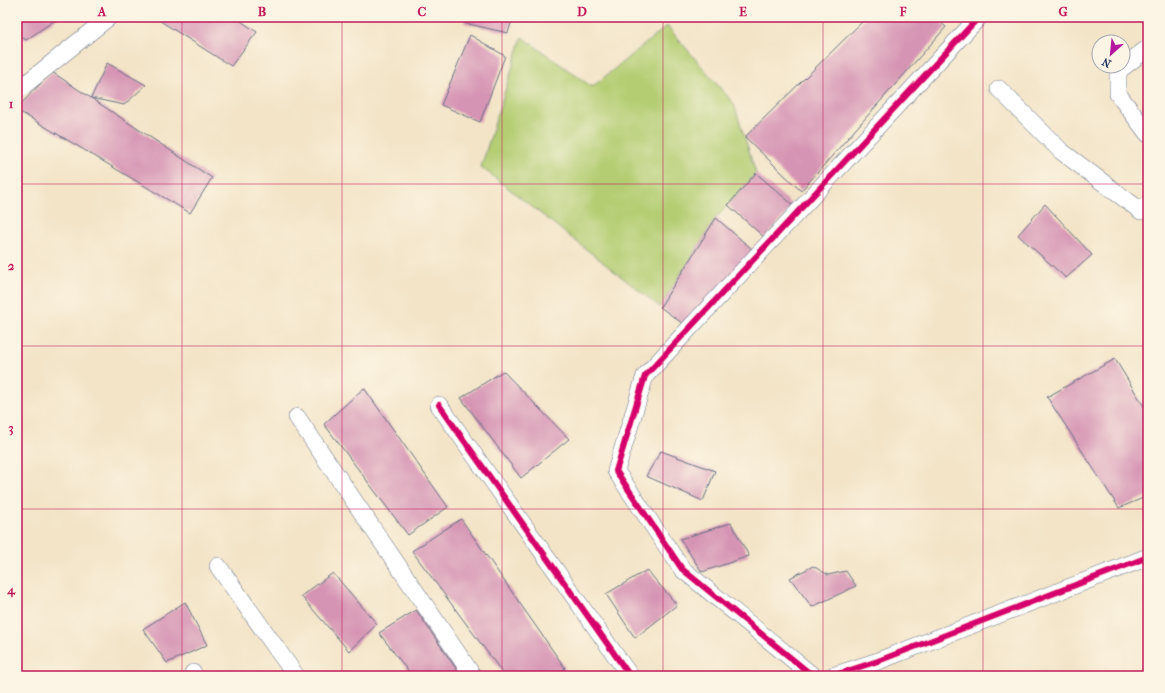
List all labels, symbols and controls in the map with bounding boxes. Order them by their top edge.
text: A [97,4,107,19]
text: B [258,4,267,19]
text: C [418,4,427,19]
text: D [577,4,587,19]
text: E [739,4,747,19]
text: F [899,4,907,19]
text: G [1058,4,1068,19]
north arrow [1091,34,1131,74]
text: N [1099,54,1113,70]
text: 1 [9,96,14,111]
text: 2 [8,258,15,273]
text: 3 [8,420,14,436]
text: 4 [6,582,16,598]

